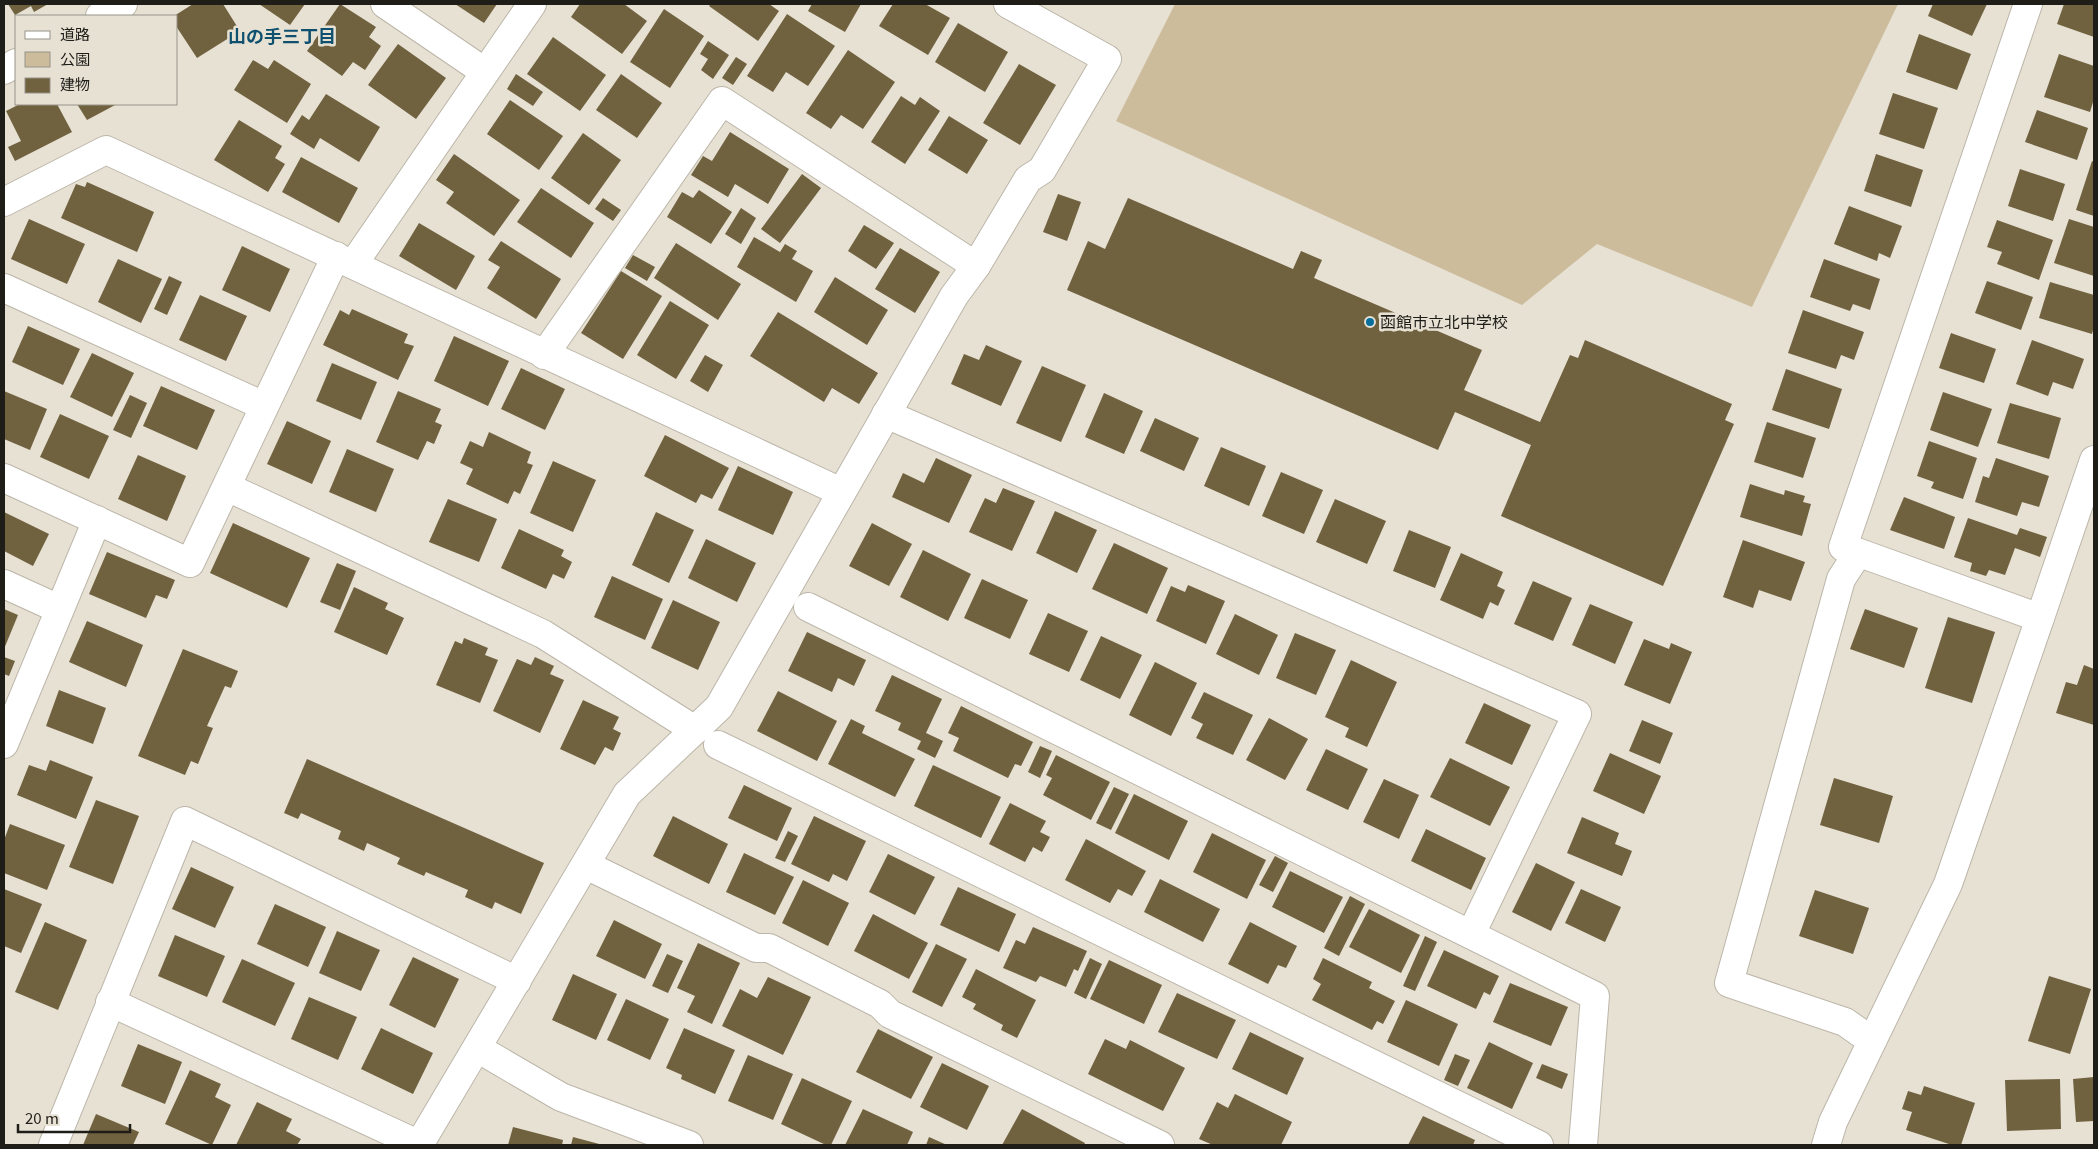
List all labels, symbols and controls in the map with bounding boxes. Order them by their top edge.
legend [15,15,178,105]
district label: 山の手三丁目 [228,22,336,48]
text: 道路 [60,23,90,44]
text: 公園 [60,48,90,69]
text: 建物 [60,73,90,94]
place label: 函館市立北中学校 [1380,309,1508,333]
marker: 函館市立北中学校 [1364,316,1376,328]
scale bar [18,1102,130,1134]
text: 20 m [25,1107,59,1128]

